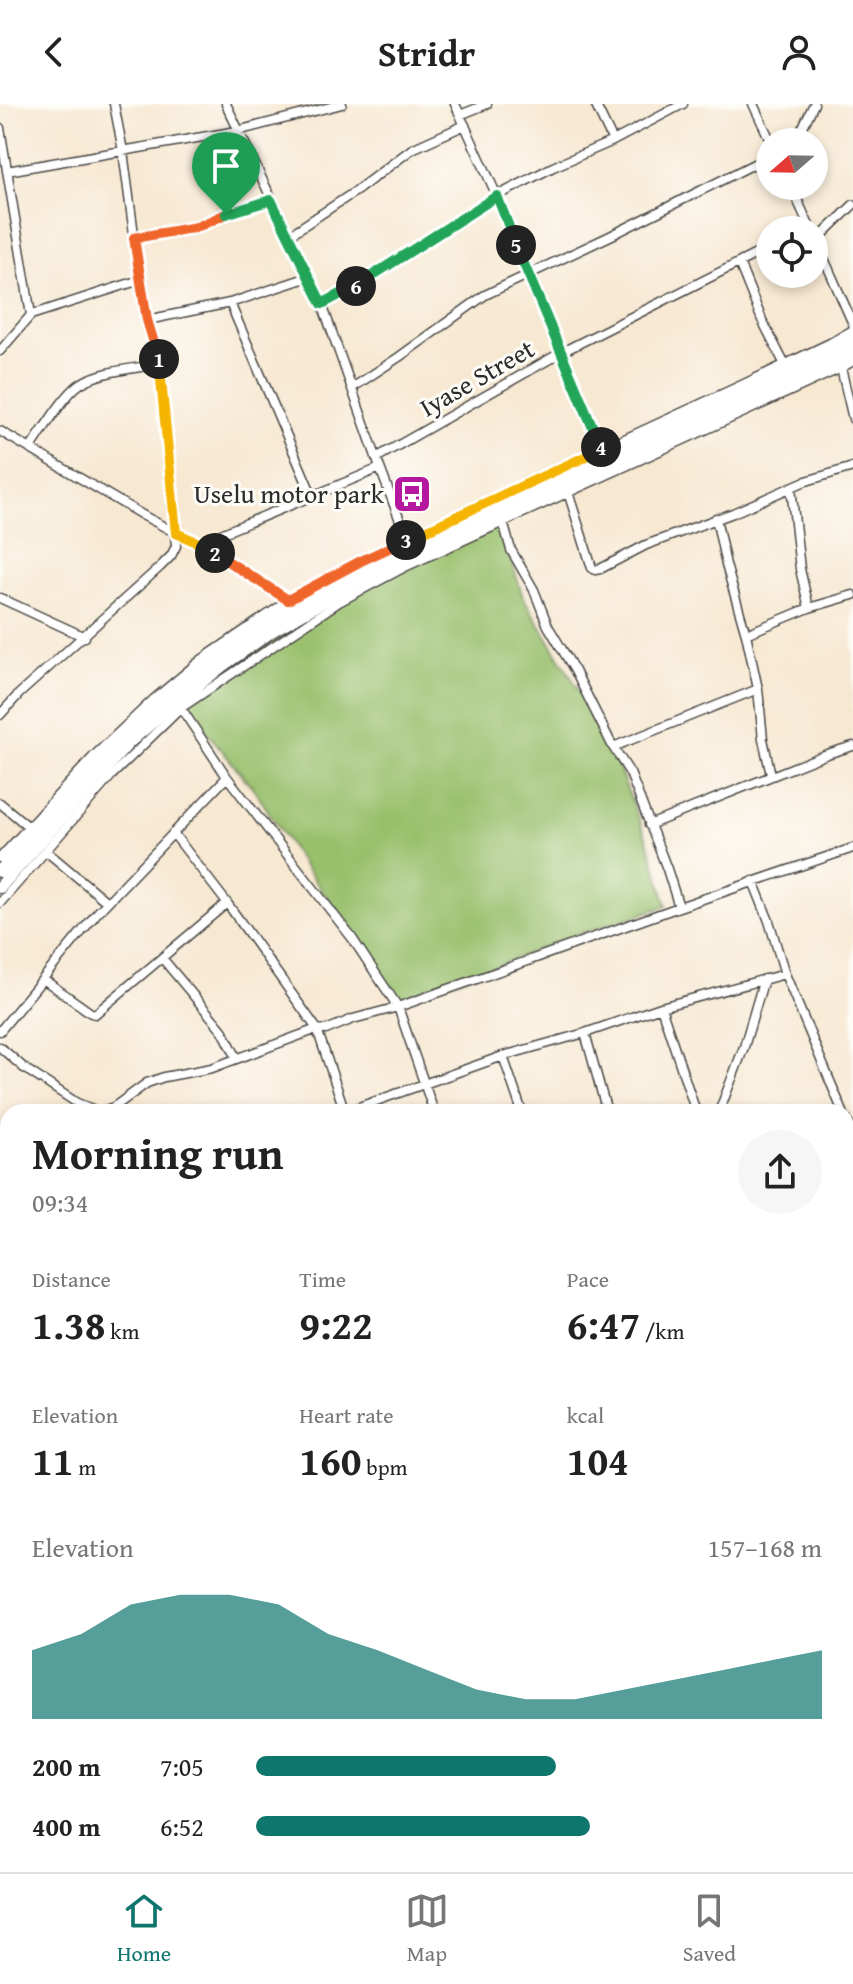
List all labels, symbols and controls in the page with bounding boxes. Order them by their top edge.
text: Stridr [378,26,475,79]
icon: back [32,30,76,74]
icon: person [777,30,821,74]
north arrow [756,128,828,200]
map controls [756,128,828,288]
pin [192,132,260,214]
icon: arrive [204,144,248,188]
button: locate [756,216,828,288]
pin: 5 [496,225,536,265]
text: 5 [510,229,522,261]
pin: 6 [336,266,376,306]
text: 6 [350,270,362,302]
street label: Iyase Street [412,329,541,426]
pin: 1 [139,339,179,379]
text: 1 [153,343,165,375]
pin: 4 [581,427,621,467]
text: 4 [595,431,607,463]
bus stop icon: Uselu motor park [391,473,433,515]
place label: Uselu motor park [194,474,385,513]
pin: 3 [386,520,426,560]
text: 3 [400,524,412,556]
pin: 2 [195,533,235,573]
text: 2 [209,537,221,569]
text: Morning run [32,1121,283,1185]
button: share [738,1130,822,1214]
text: 09:34 [32,1183,88,1222]
text: Distance [32,1263,111,1295]
text: Time [299,1263,346,1295]
text: Pace [567,1263,609,1295]
text: 1.38 [32,1295,105,1354]
text: 9:22 [299,1295,373,1354]
text: 6:47 [567,1295,640,1354]
text: km [105,1315,139,1347]
text: /km [640,1315,685,1347]
text: Elevation [32,1399,118,1431]
text: Heart rate [299,1399,394,1431]
text: kcal [567,1399,604,1431]
text: 11 [32,1431,73,1490]
text: 160 [299,1431,362,1490]
text: 104 [567,1431,629,1490]
text: m [73,1451,96,1483]
text: bpm [362,1451,408,1483]
text: Elevation [32,1528,134,1567]
text: 157–168 m [708,1528,822,1567]
text: 200 m [32,1747,100,1786]
text: 7:05 [160,1747,204,1786]
text: 400 m [32,1807,100,1846]
text: 6:52 [160,1807,204,1846]
tab: Home [117,1889,171,1969]
tab: Map [405,1889,449,1969]
tab: Saved [683,1889,736,1969]

